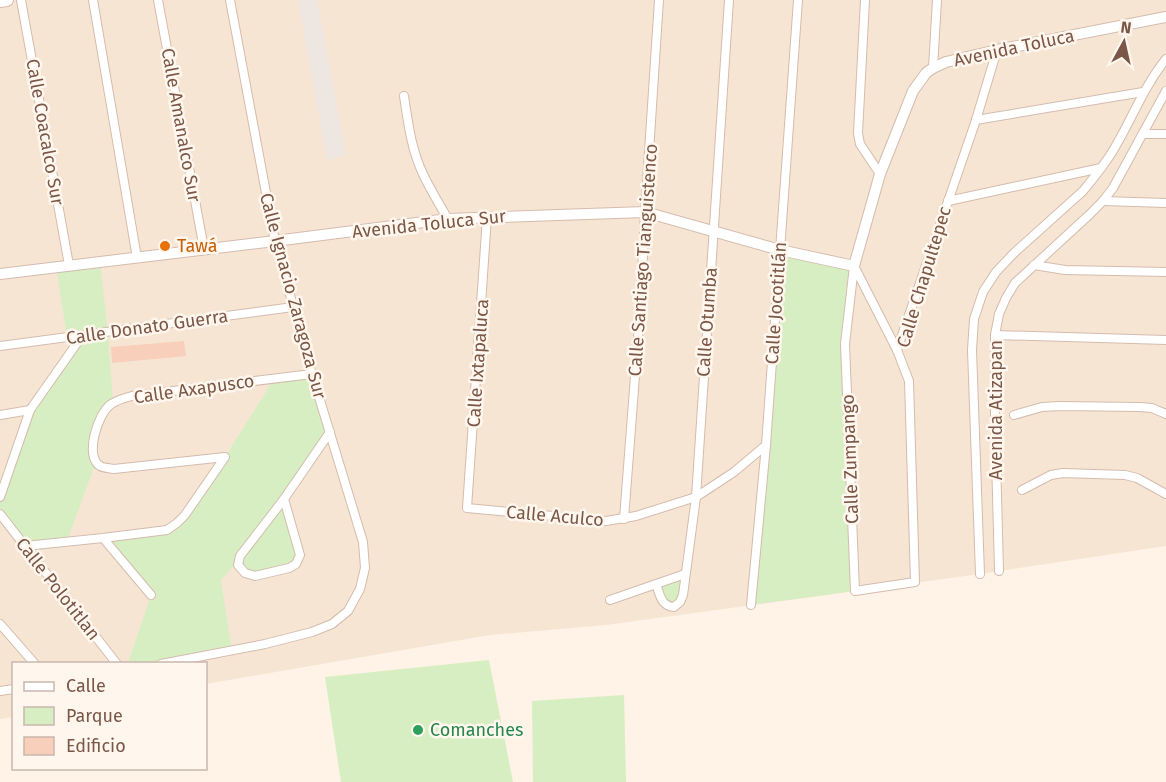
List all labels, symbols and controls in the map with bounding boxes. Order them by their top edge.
north arrow [1094,12,1154,72]
text: N [1119,17,1133,38]
street label: Avenida Toluca [952,24,1076,72]
street label: Calle Amanalco Sur [157,46,205,204]
street label: Calle Coacalco Sur [21,57,69,207]
street label: Calle Santiago Tianguistenco [624,143,662,377]
street label: Calle Ignacio Zaragoza Sur [255,191,331,401]
street label: Calle Chapultepec [892,203,956,350]
street label: Avenida Toluca Sur [351,205,507,243]
place label: Tawá [177,235,218,257]
marker: Tawá [158,239,172,253]
street label: Calle Jocotitlán [761,241,791,365]
street label: Calle Otumba [692,267,722,377]
street label: Calle Ixtapaluca [463,298,493,428]
street label: Calle Donato Guerra [65,305,229,349]
street label: Avenida Atizapan [985,340,1007,480]
street label: Calle Axapusco [132,370,256,408]
street label: Calle Zumpango [837,394,863,524]
street label: Calle Aculco [505,501,605,531]
street label: Calle Polotitlan [11,533,105,645]
legend [12,662,207,770]
text: Calle [66,675,106,697]
text: Parque [66,705,123,727]
place label: Comanches [430,719,523,741]
marker: Comanches [411,723,425,737]
text: Edificio [66,735,126,757]

